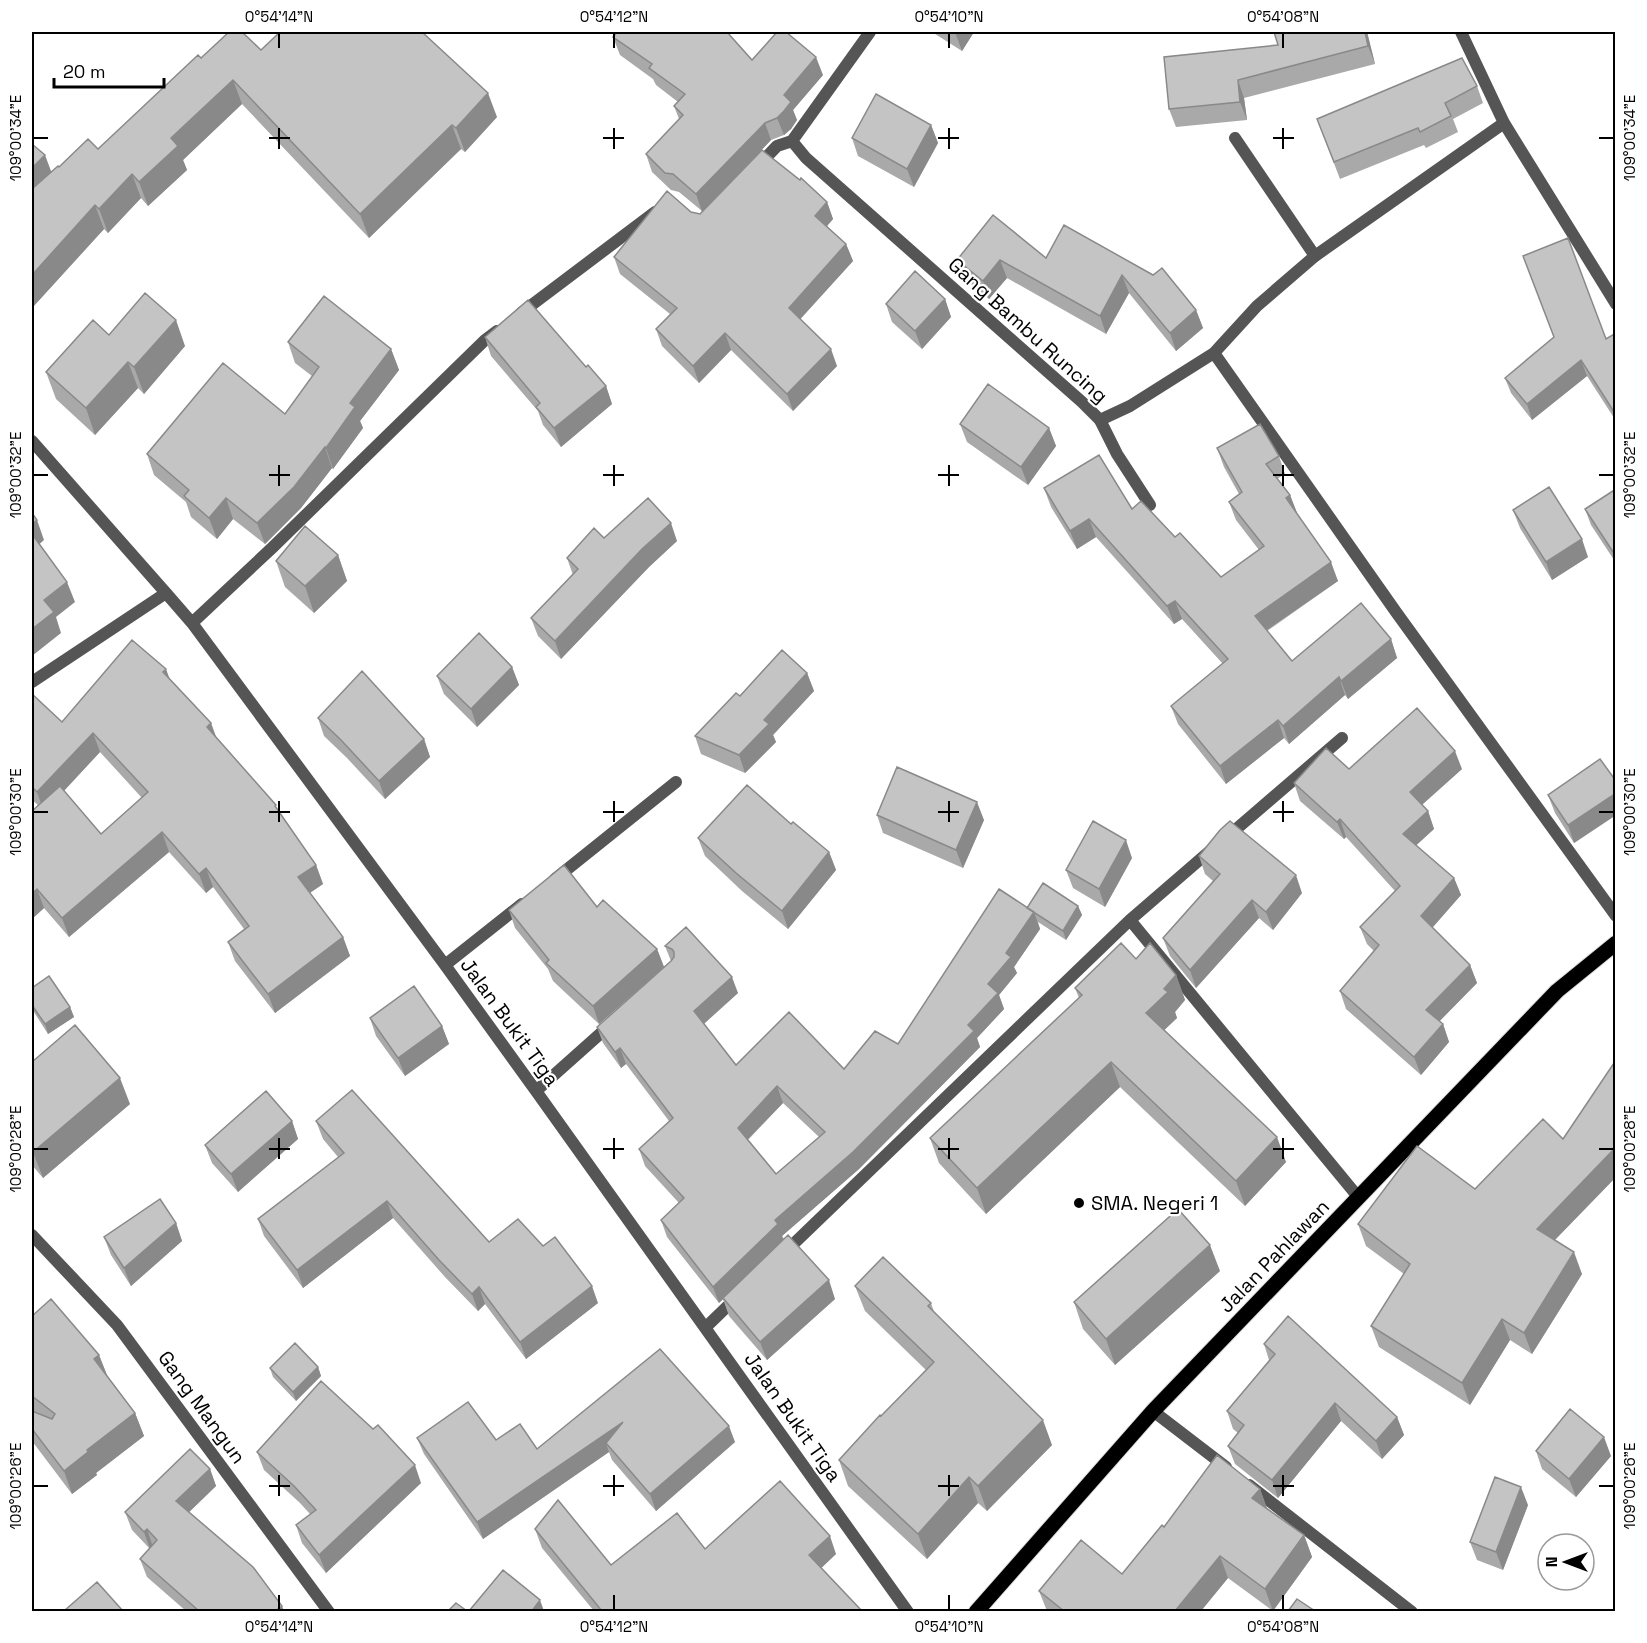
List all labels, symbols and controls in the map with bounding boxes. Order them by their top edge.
text: 0°54'14"N [245,7,313,26]
text: 0°54'12"N [580,7,648,26]
text: 0°54'10"N [914,7,984,26]
text: 0°54'08"N [1247,7,1319,26]
scale bar [54,51,164,89]
text: 20 m [63,60,106,83]
text: 109°00'34"E [6,95,25,181]
text: 109°00'34"E [1620,95,1639,181]
street label: Gang Bambu Runcing [943,251,1113,409]
text: 109°00'32"E [6,432,25,518]
text: 109°00'32"E [1620,432,1639,518]
text: 109°00'30"E [6,768,25,856]
text: 109°00'30"E [1620,768,1639,856]
street label: Jalan Bukit Tiga [455,953,565,1091]
text: 109°00'28"E [6,1106,25,1193]
text: 109°00'28"E [1620,1106,1639,1193]
place label: SMA. Negeri 1 [1091,1190,1218,1216]
street label: Jalan Pahlawan [1213,1194,1335,1318]
marker: SMA. Negeri 1 [1072,1196,1086,1210]
street label: Gang Mangun [152,1345,252,1469]
street label: Jalan Bukit Tiga [739,1347,847,1487]
text: 109°00'26"E [6,1443,25,1529]
text: 109°00'26"E [1620,1443,1639,1529]
north arrow [1536,1532,1596,1592]
text: N [1541,1557,1562,1567]
text: 0°54'14"N [245,1617,313,1636]
text: 0°54'12"N [580,1617,648,1636]
text: 0°54'10"N [914,1617,984,1636]
text: 0°54'08"N [1247,1617,1319,1636]

